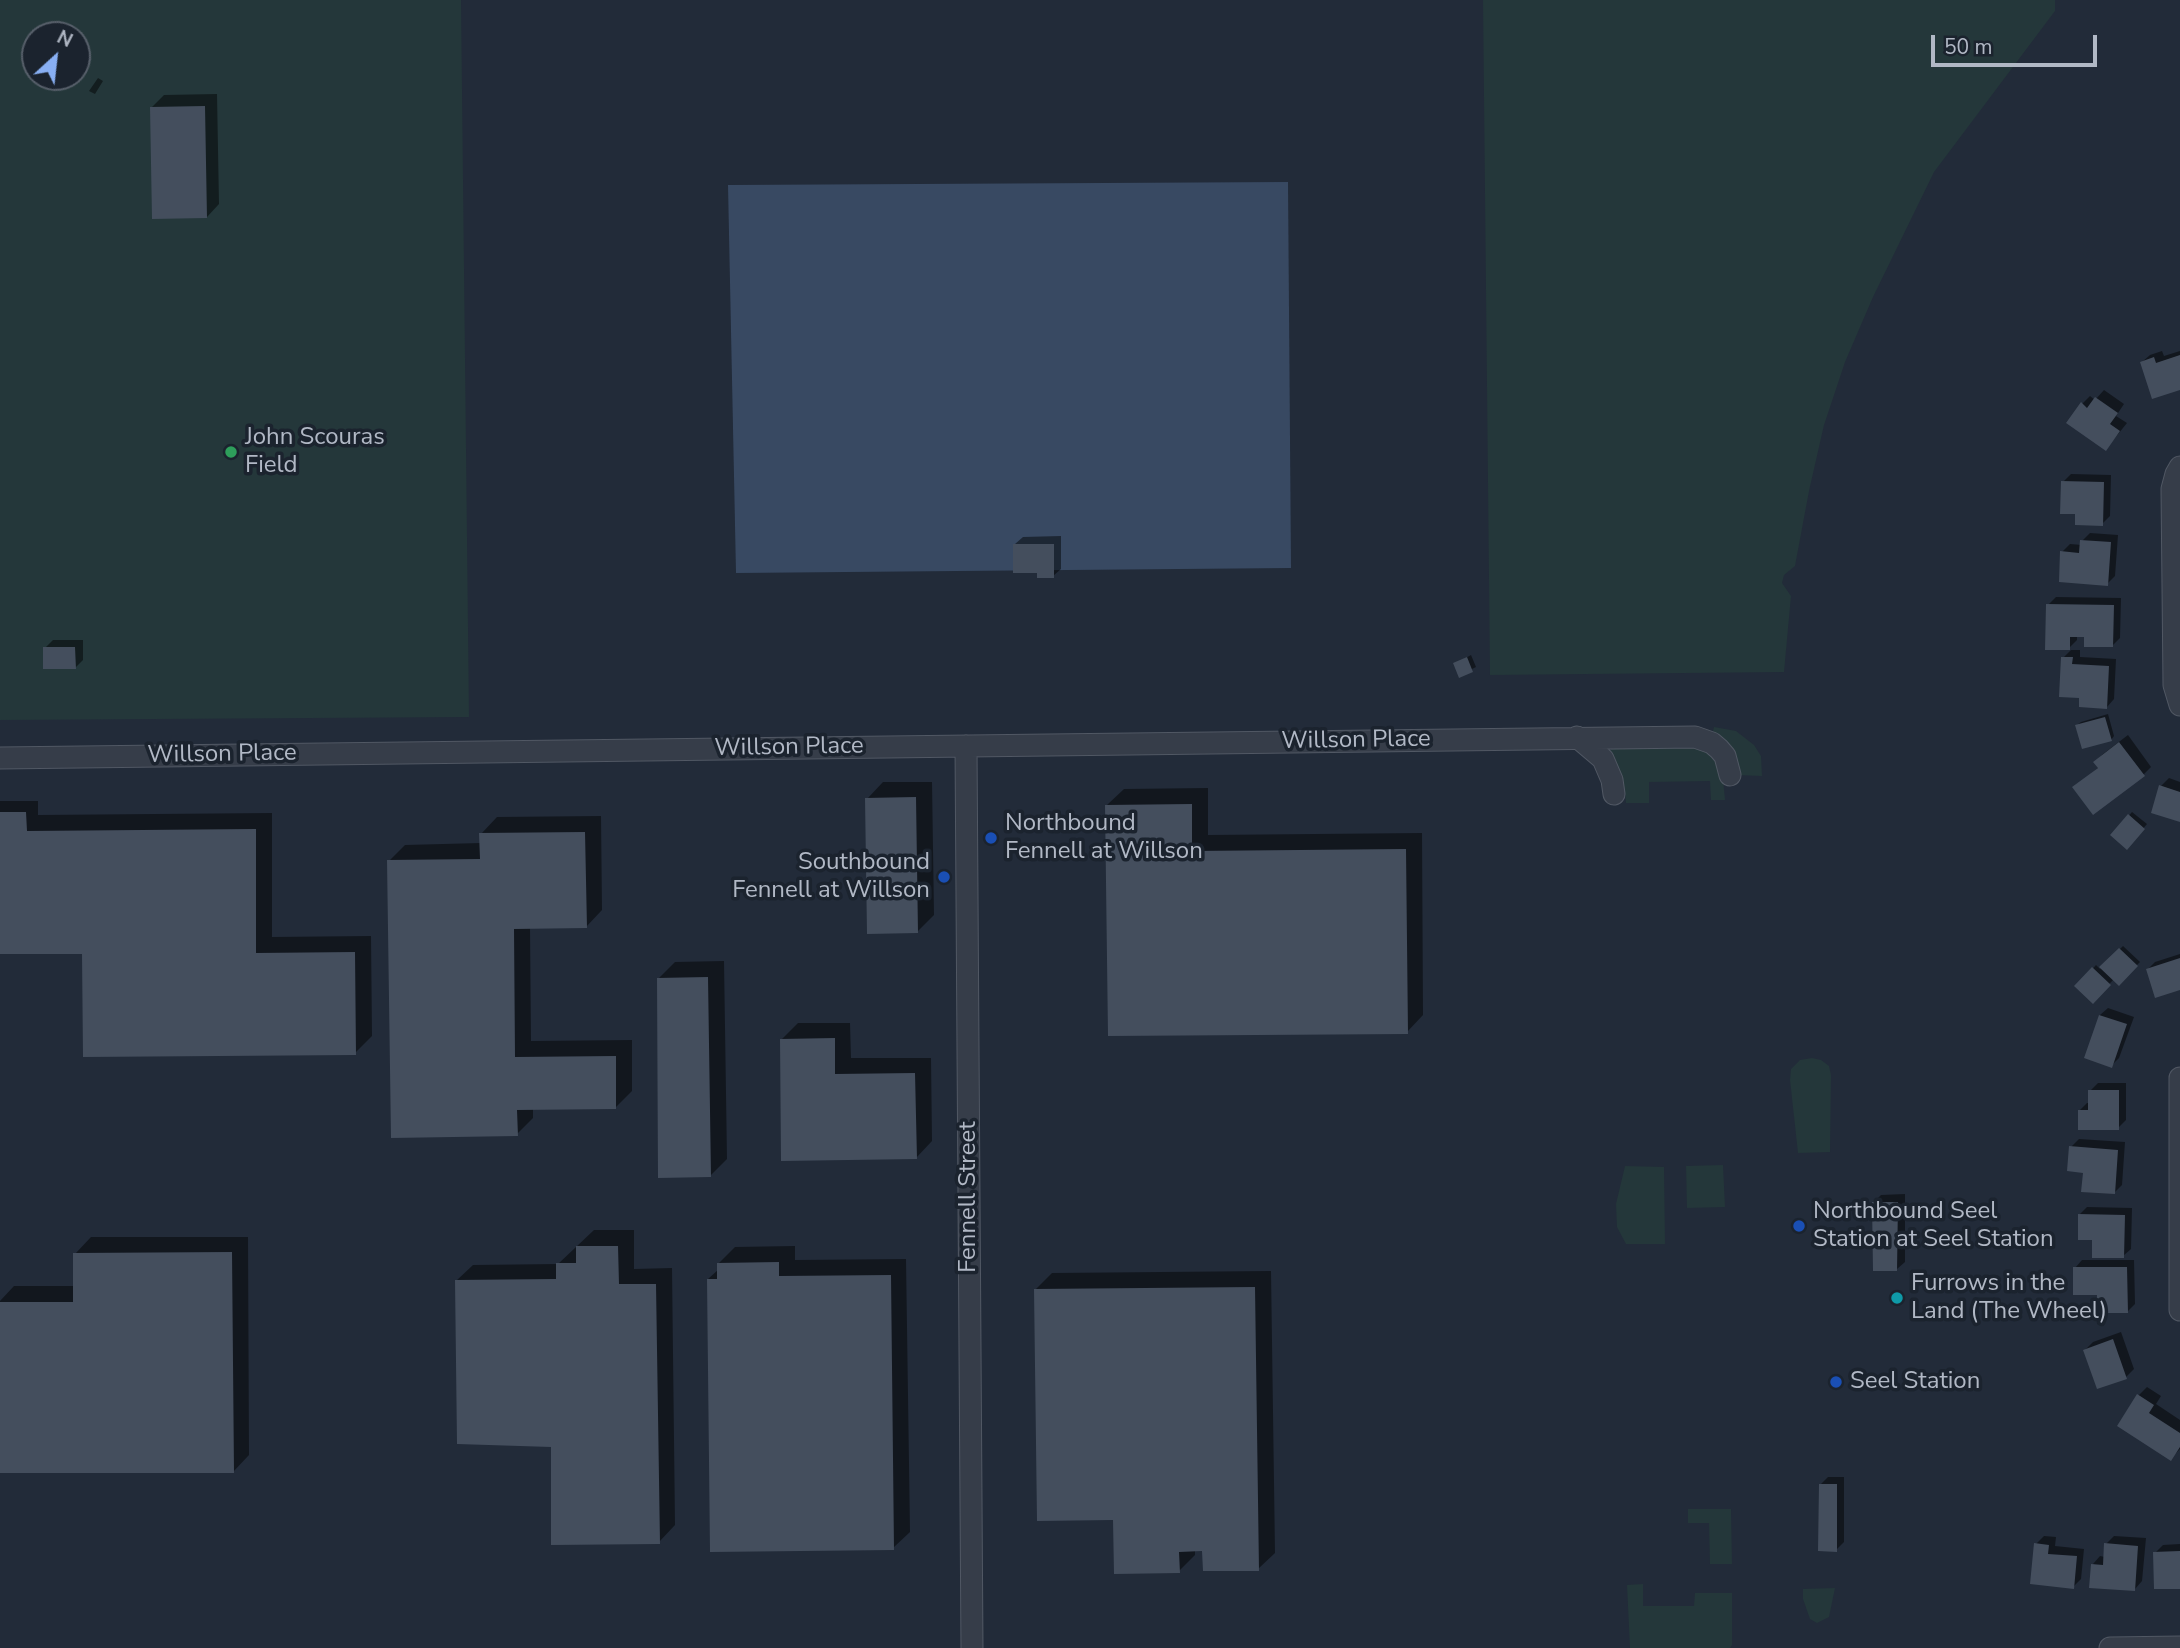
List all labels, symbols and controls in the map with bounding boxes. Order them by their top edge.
north arrow [21,21,91,91]
scale bar [1935,21,2101,65]
text: N [52,24,77,54]
text: 50 m [1944,33,1993,61]
place label: John Scouras Field [245,424,385,480]
marker: John Scouras Field [223,444,239,460]
street label: Willson Place [1281,725,1431,757]
street label: Willson Place [714,732,864,764]
street label: Willson Place [147,739,297,771]
place label: Northbound Fennell at Willson [1005,810,1203,866]
marker: Northbound Fennell at Willson [983,830,999,846]
place label: Southbound Fennell at Willson [732,849,930,905]
marker: Southbound Fennell at Willson [936,869,952,885]
street label: Fennell Street [955,1121,983,1273]
place label: Northbound Seel Station at Seel Station [1813,1198,2054,1254]
marker: Northbound Seel Station at Seel Station [1791,1218,1807,1234]
place label: Furrows in the Land (The Wheel) [1911,1270,2107,1326]
marker: Furrows in the Land (The Wheel) [1889,1290,1905,1306]
place label: Seel Station [1850,1368,1980,1396]
marker: Seel Station [1828,1374,1844,1390]

